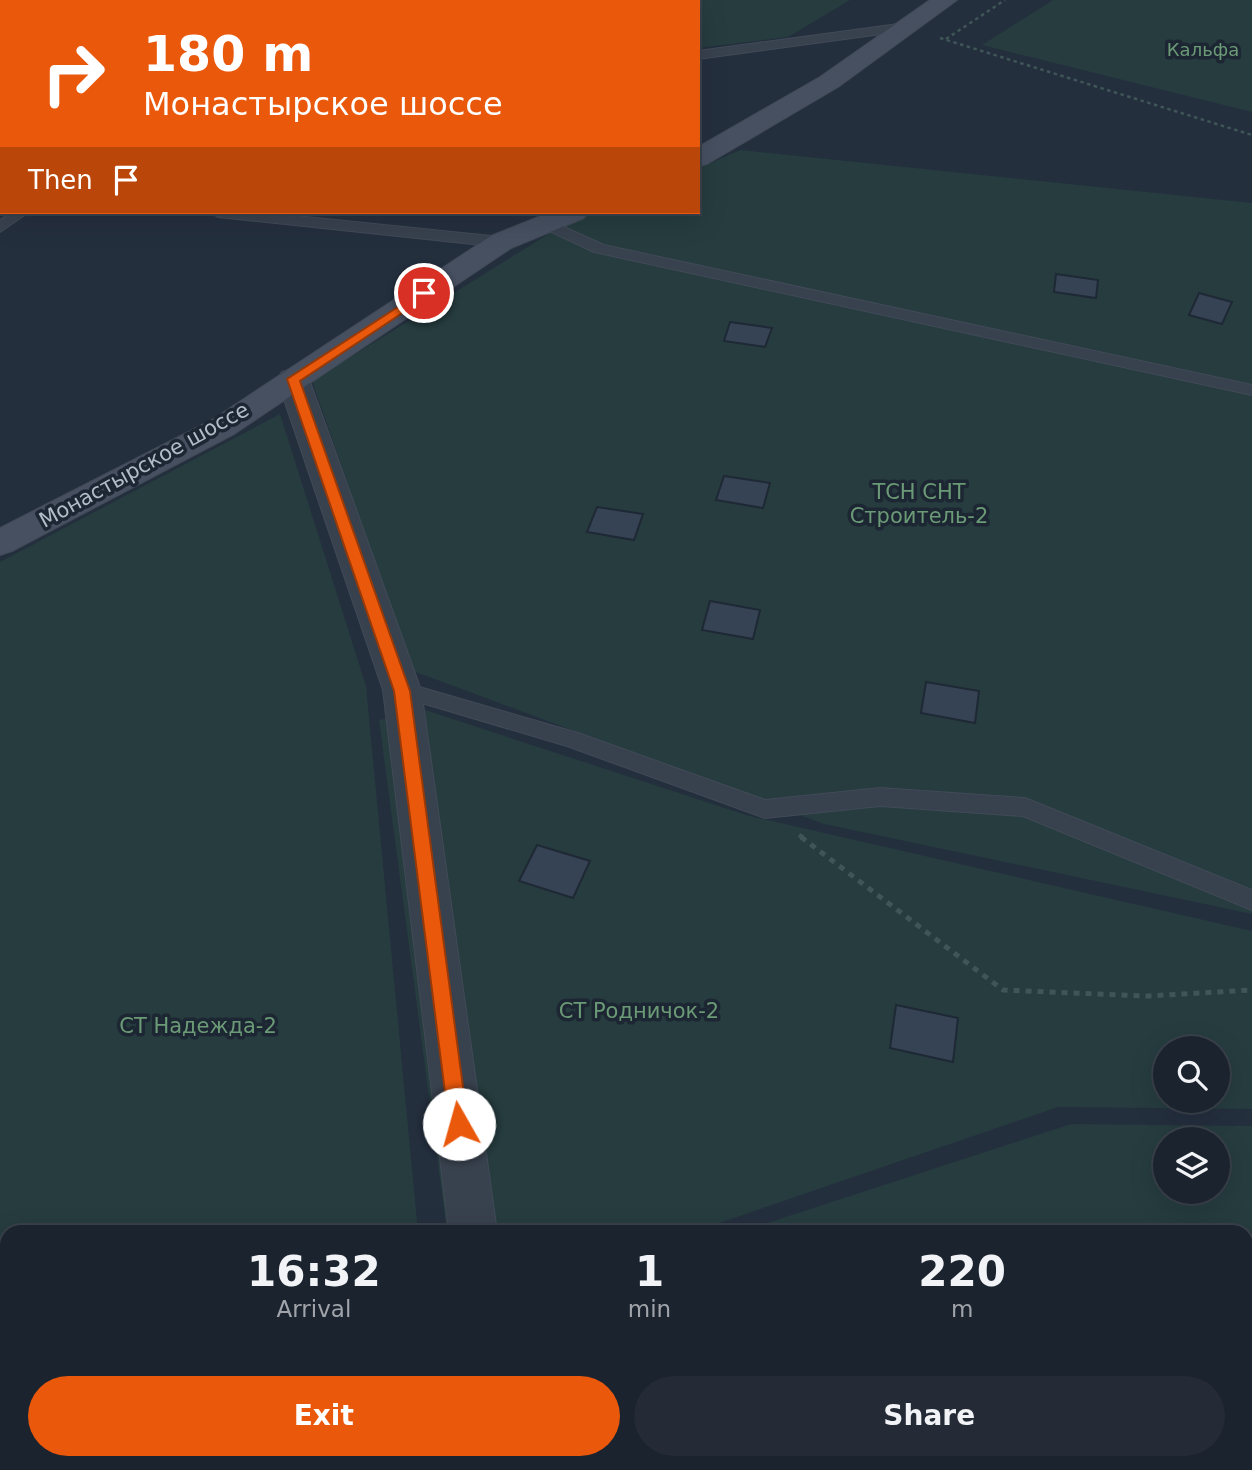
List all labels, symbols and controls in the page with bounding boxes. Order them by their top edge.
text: 180 m [143,26,313,83]
icon: right [28,28,119,119]
park label: Кальфа [1167,39,1239,60]
text: Монастырское шоссе [143,85,503,123]
icon: arrive [107,161,145,199]
text: Then [28,165,93,195]
pin [394,263,454,323]
icon: arrive [405,274,443,312]
street label: Монастырское шоссе [35,397,253,533]
park label: ТСН СНТ Строитель-2 [850,480,988,528]
park label: СТ Родничок-2 [559,999,719,1023]
park label: СТ Надежда-2 [119,1014,277,1038]
map controls [1153,1036,1230,1204]
button: search [1153,1036,1230,1113]
position arrow [422,1087,496,1161]
button: layers [1153,1127,1230,1204]
text: 16:32 [247,1247,381,1296]
text: 1 [635,1247,664,1296]
text: 220 [918,1247,1006,1296]
text: Arrival [277,1296,351,1322]
text: min [628,1296,671,1322]
text: m [951,1296,973,1322]
button: Exit [28,1376,620,1456]
button: Share [634,1376,1225,1456]

